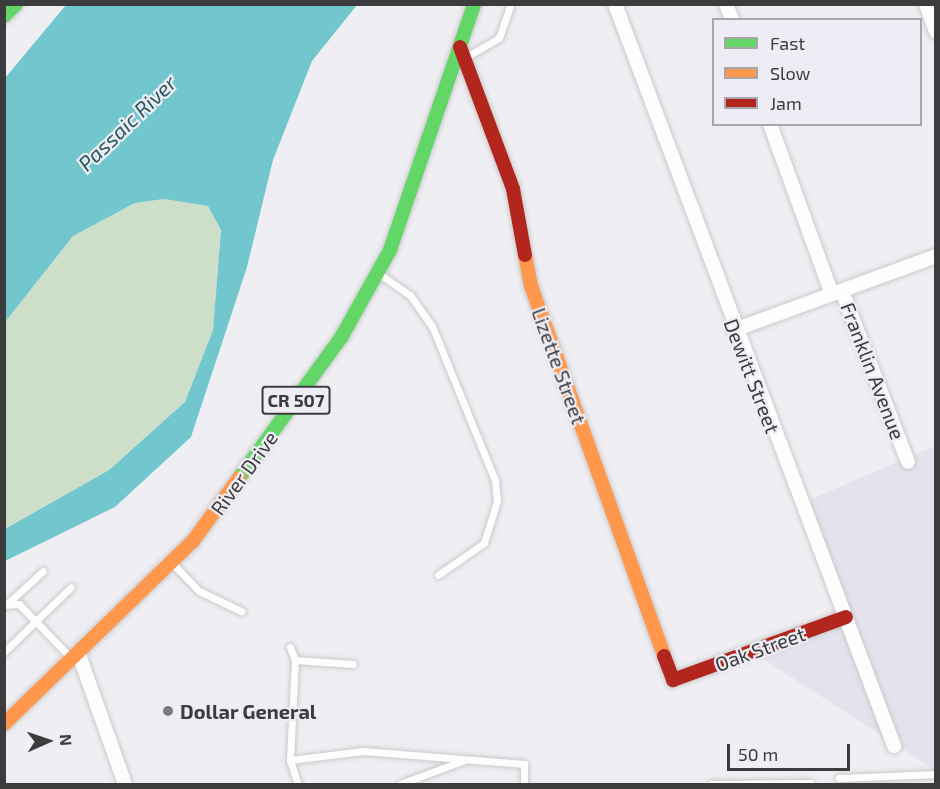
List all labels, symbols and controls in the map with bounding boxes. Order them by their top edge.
legend [712,18,922,126]
text: Fast [770,32,805,54]
text: Slow [770,62,810,84]
water label: Passaic River [73,70,181,176]
text: Jam [770,92,802,114]
street label: Franklin Avenue [836,299,910,443]
street label: Lizette Street [527,304,591,428]
street label: Dewitt Street [719,315,785,437]
road number: CR 507 [262,385,330,415]
street label: River Drive [205,426,283,520]
street label: Oak Street [711,622,809,676]
place label: Dollar General [180,699,317,723]
marker: Dollar General [161,704,175,718]
north arrow [18,711,78,771]
scale bar [730,732,853,770]
text: N [57,734,76,746]
text: 50 m [738,743,778,765]

